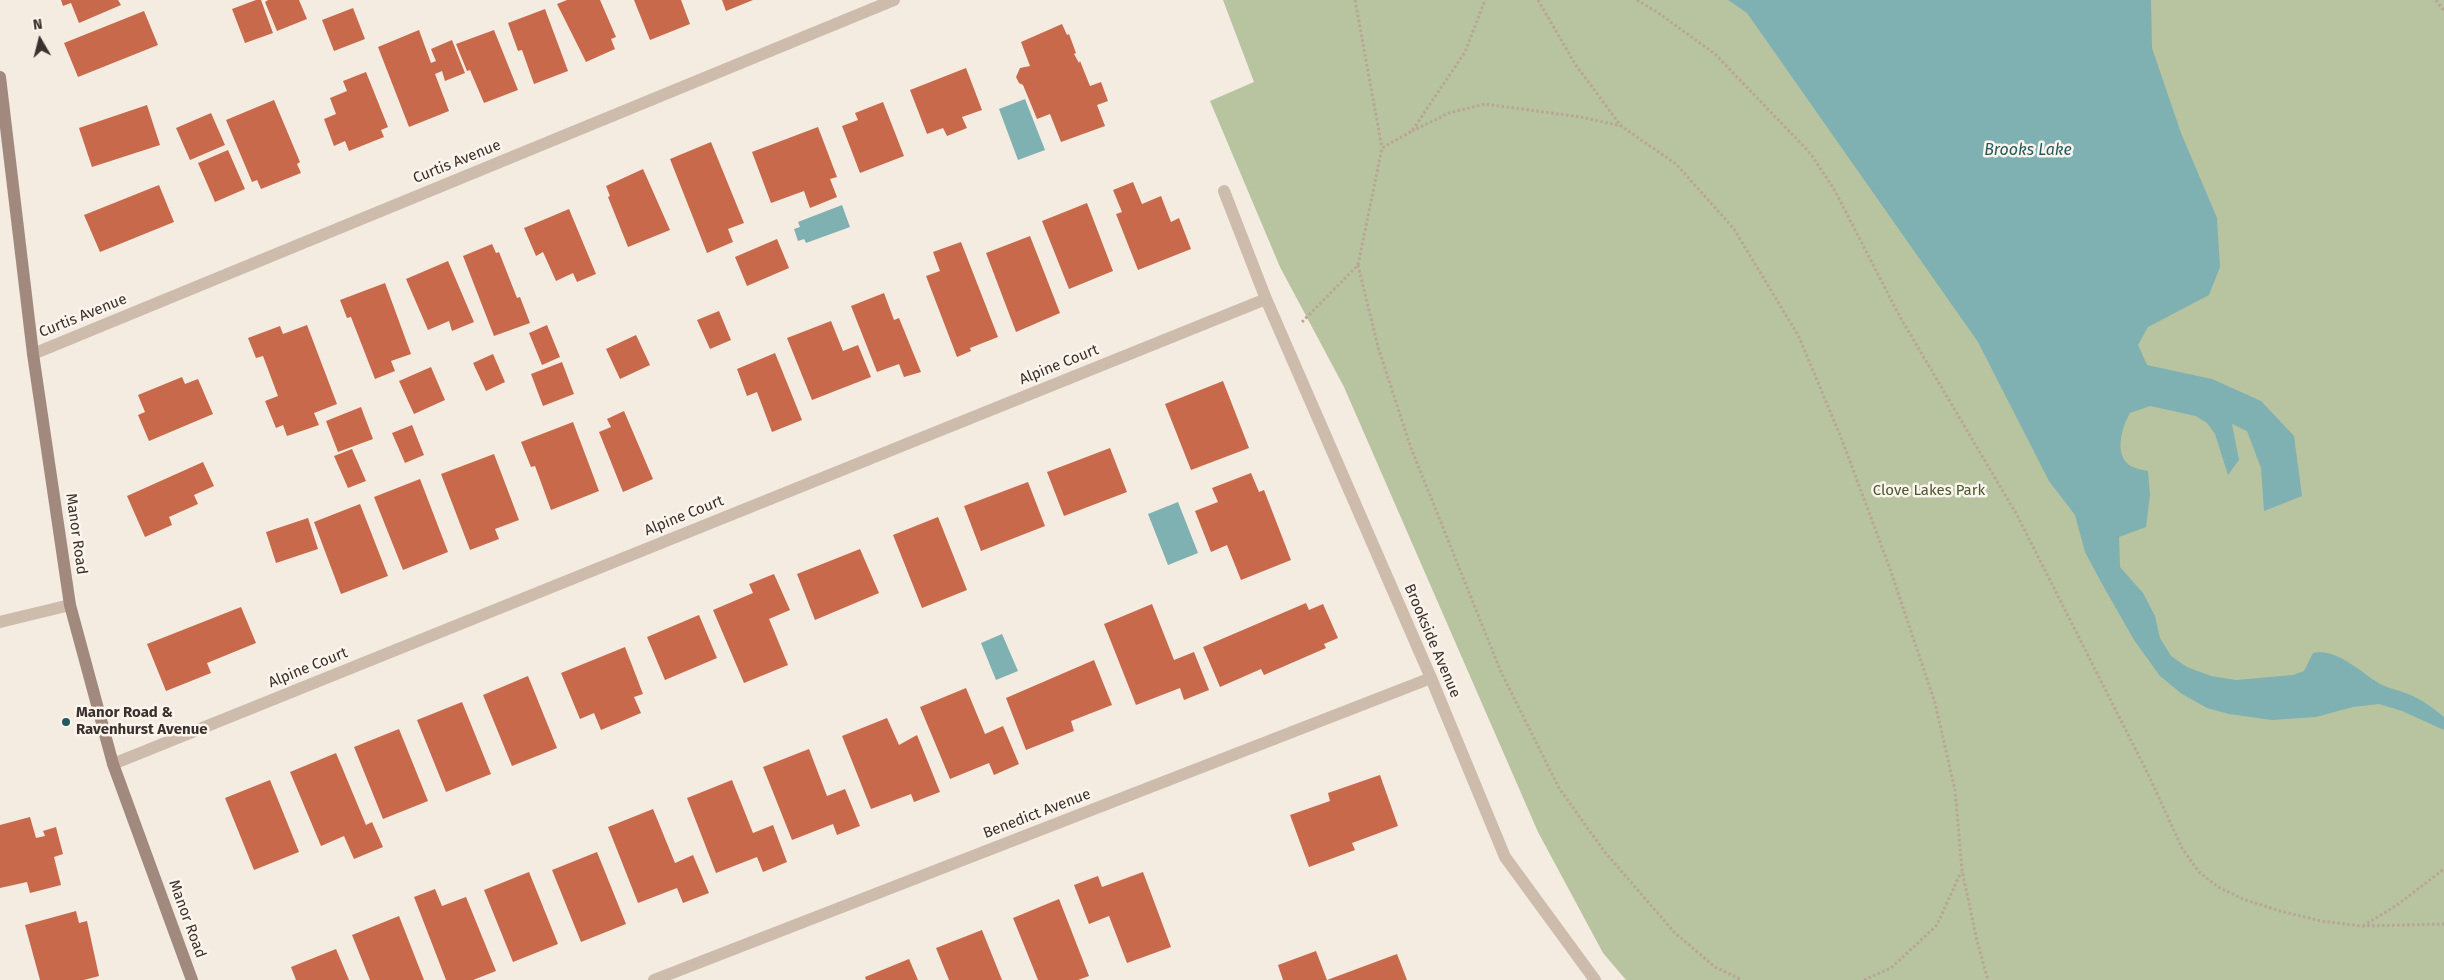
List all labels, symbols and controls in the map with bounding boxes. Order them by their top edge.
north arrow [15,15,65,65]
text: N [32,16,44,34]
street label: Curtis Avenue [410,136,504,188]
water label: Brooks Lake [1984,141,2072,161]
street label: Curtis Avenue [36,290,130,342]
street label: Alpine Court [1017,341,1101,389]
park label: Clove Lakes Park [1873,482,1985,500]
street label: Manor Road [61,492,91,576]
street label: Alpine Court [642,492,726,540]
street label: Brookside Avenue [1400,581,1464,701]
street label: Alpine Court [266,644,350,692]
place label: Manor Road & Ravenhurst Avenue [76,704,207,739]
marker: Manor Road & Ravenhurst Avenue [60,716,72,728]
street label: Benedict Avenue [981,785,1093,843]
street label: Manor Road [165,878,209,960]

